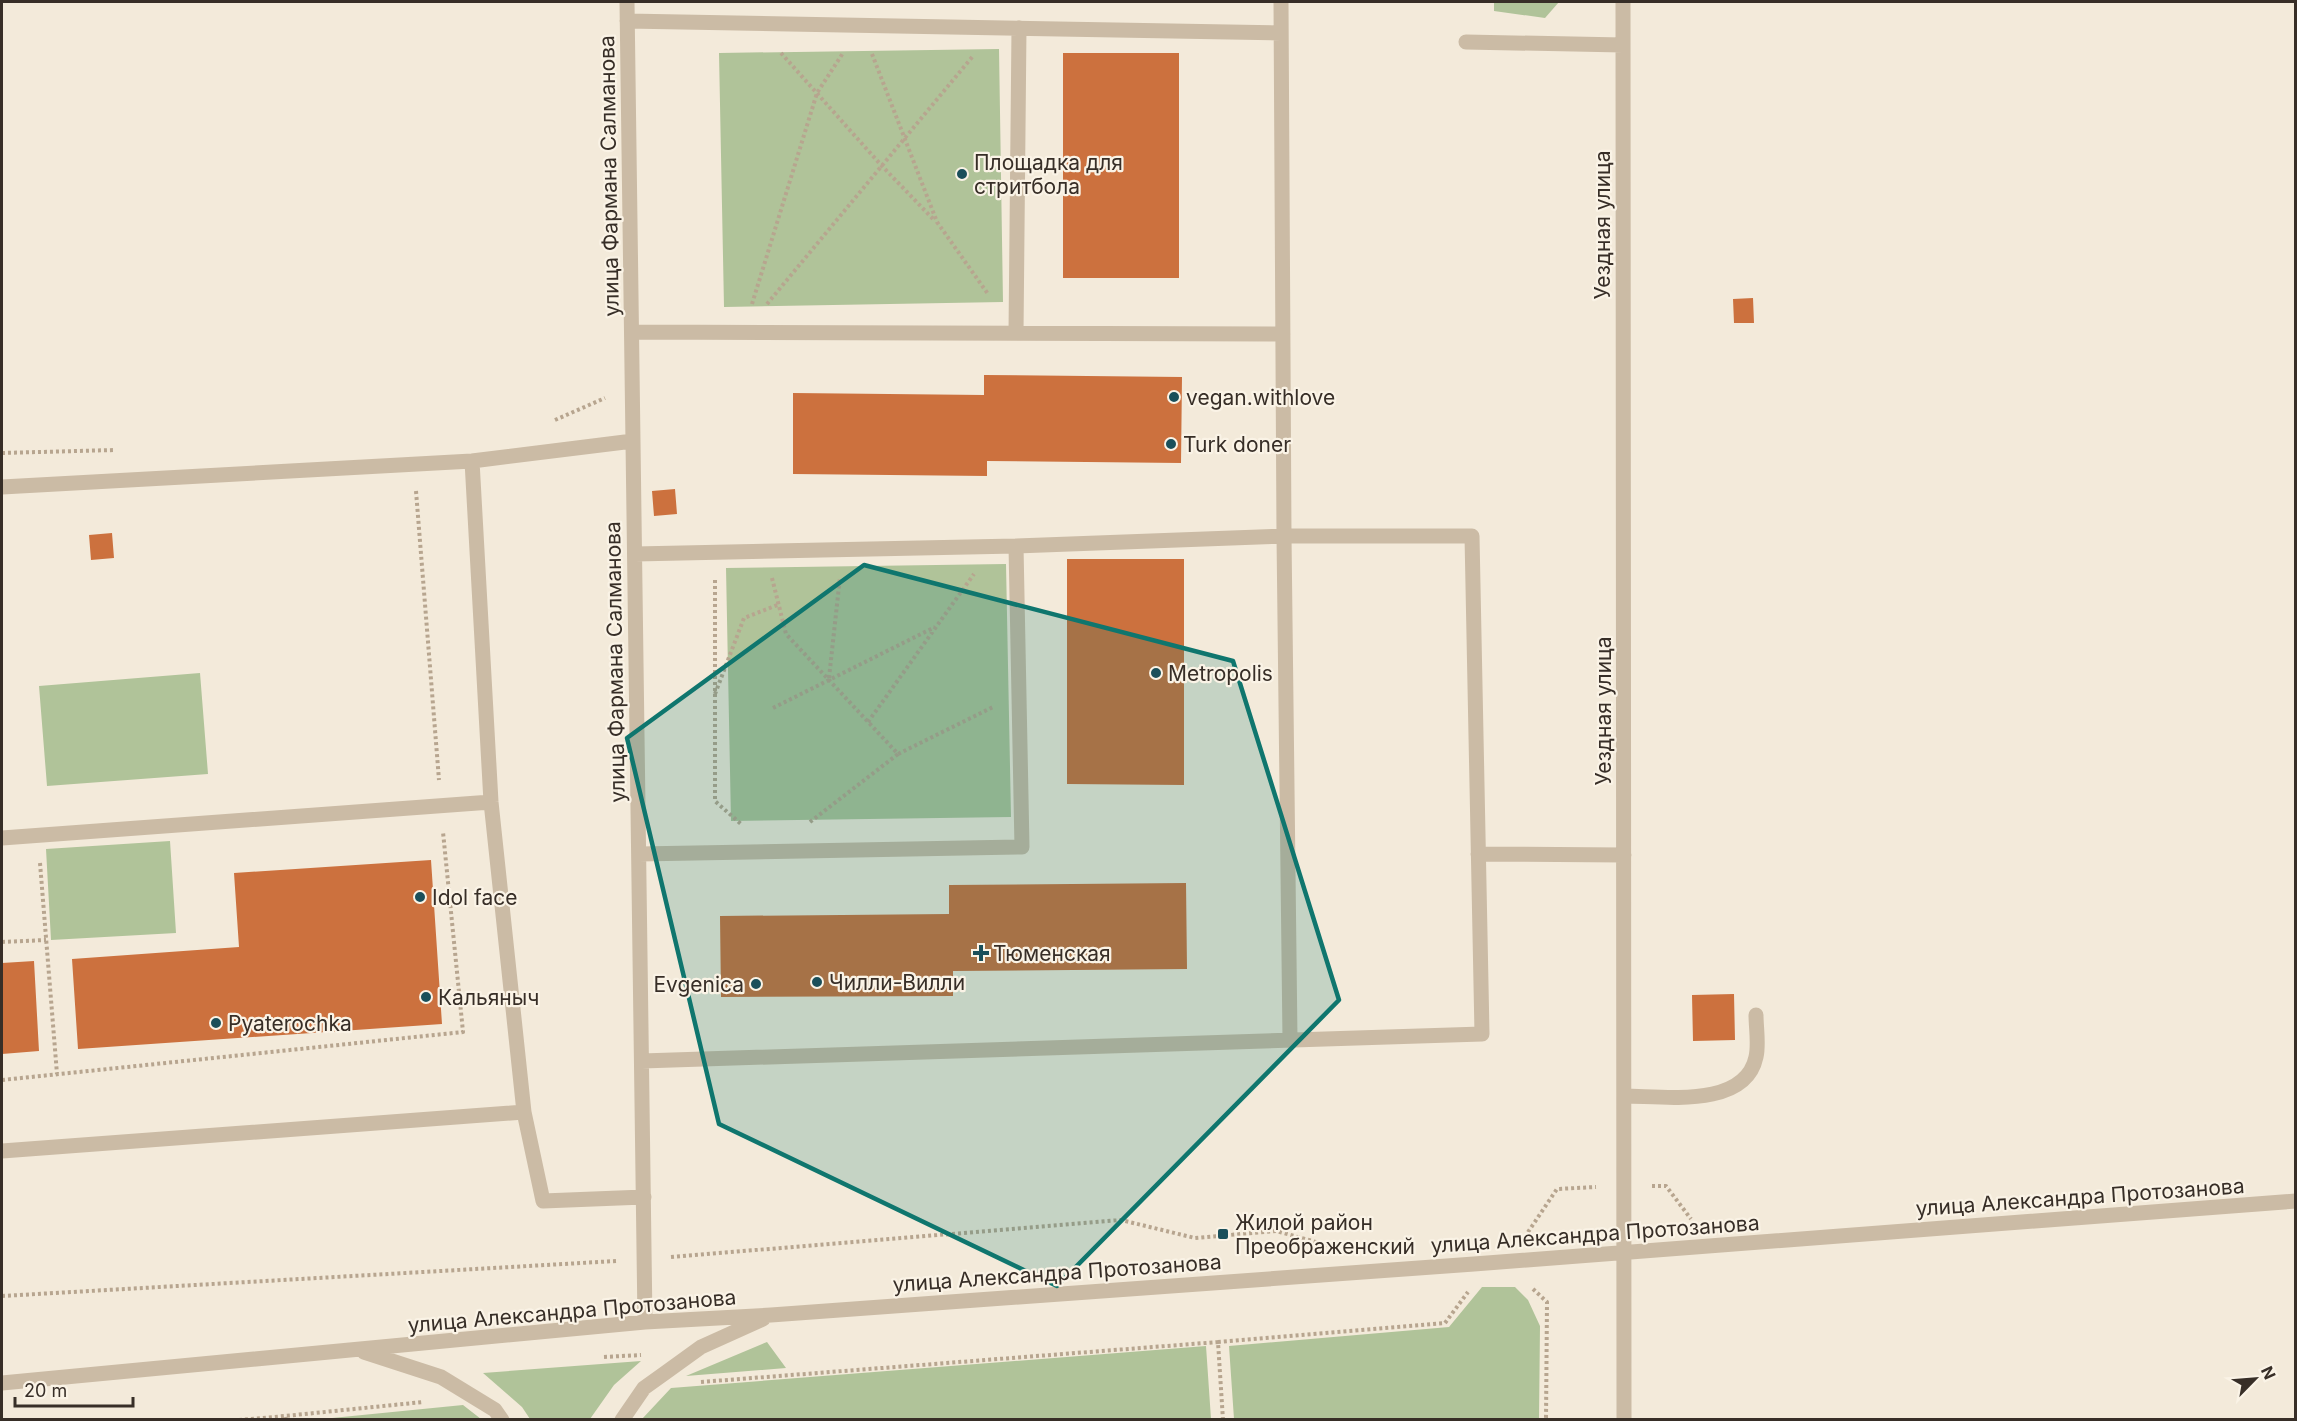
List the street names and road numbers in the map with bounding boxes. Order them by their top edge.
street label: улица Фармана Салманова [594,35,624,317]
street label: Уездная улица [1590,151,1615,299]
street label: улица Фармана Салманова [600,521,630,803]
street label: Уездная улица [1591,637,1616,785]
street label: улица Александра Протозанова [1915,1173,2245,1221]
street label: улица Александра Протозанова [1430,1210,1760,1258]
street label: улица Александра Протозанова [892,1249,1222,1297]
street label: улица Александра Протозанова [407,1284,737,1338]

